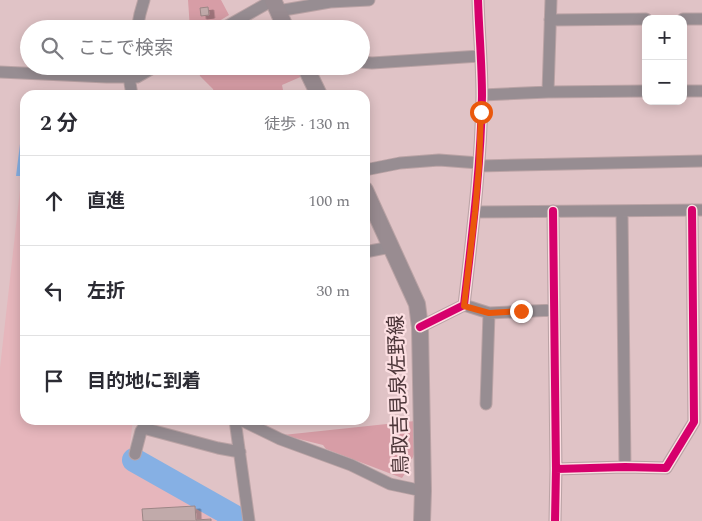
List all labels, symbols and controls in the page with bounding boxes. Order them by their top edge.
map controls [642,15,687,105]
button: + [642,15,687,60]
search box [20,20,370,75]
icon: search [38,34,66,62]
text: ここで検索 [78,34,173,63]
button: − [642,60,687,105]
route start [470,101,493,124]
text: 2 分 [40,108,78,140]
text: 徒歩 · 130 m [264,112,350,136]
icon: ahead [40,187,68,215]
text: 直進 [87,187,125,216]
text: 100 m [308,189,350,213]
icon: left [40,277,68,305]
text: 左折 [87,277,125,306]
text: 30 m [316,279,350,303]
route end [510,300,533,323]
street label: 鳥取吉見泉佐野線 [381,315,417,475]
icon: arrive [40,367,68,395]
text: 目的地に到着 [87,367,201,396]

